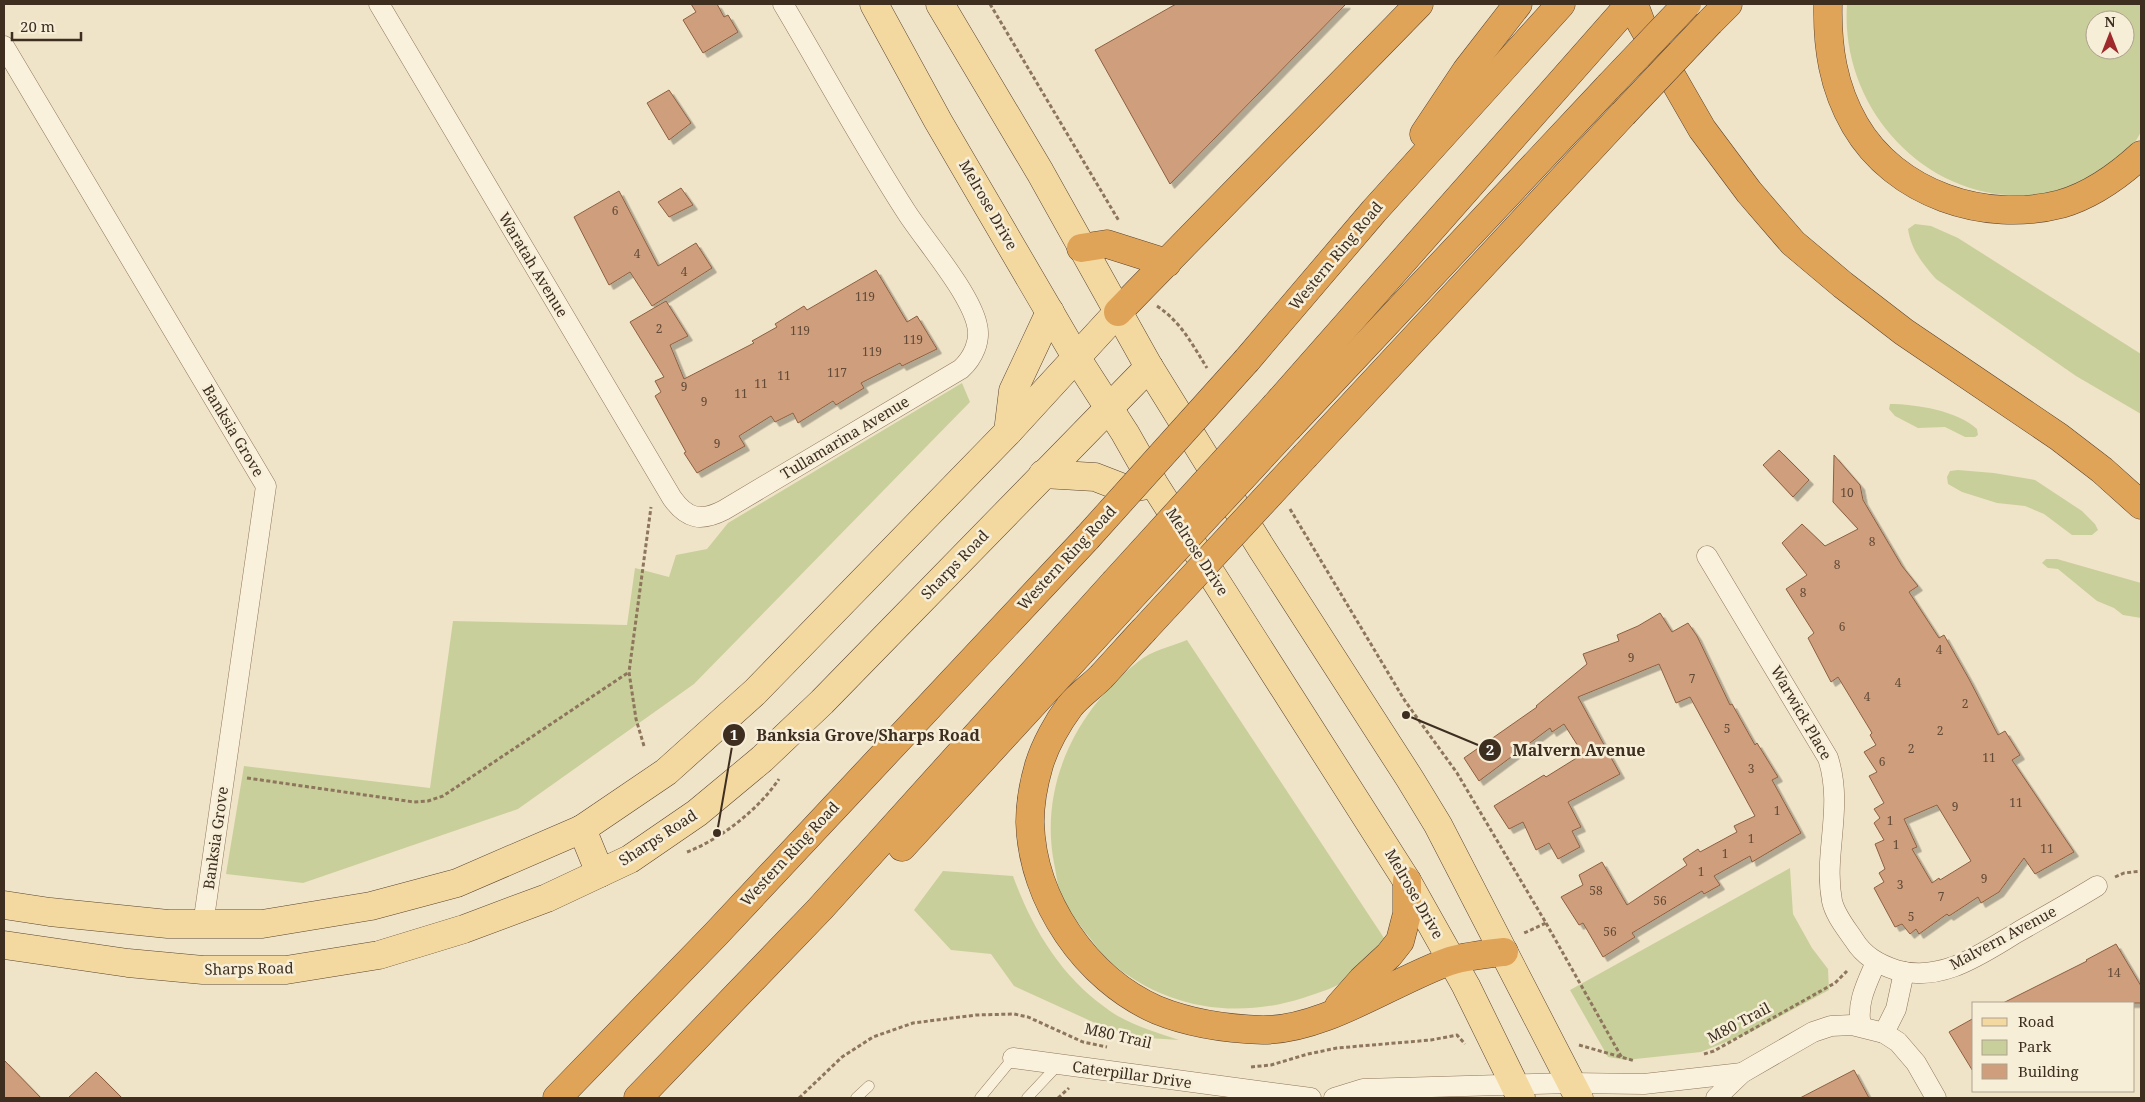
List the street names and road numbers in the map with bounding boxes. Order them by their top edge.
street label: Melrose Drive [955,156,1023,253]
street label: Western Ring Road [1284,197,1387,314]
street label: Waratah Avenue [495,208,573,321]
street label: Banksia Grove [199,381,269,480]
street label: Tullamarina Avenue [777,391,912,483]
street label: Western Ring Road [1013,501,1120,614]
street label: Melrose Drive [1162,504,1234,599]
street label: Sharps Road [916,525,992,603]
street label: Warwick Place [1767,662,1837,763]
street label: Banksia Grove [198,785,232,891]
street label: Western Ring Road [736,797,843,910]
street label: Sharps Road [615,804,700,870]
street label: Melrose Drive [1381,845,1449,942]
street label: Malvern Avenue [1946,901,2059,974]
street label: Sharps Road [204,957,294,979]
street label: M80 Trail [1704,997,1774,1047]
street label: M80 Trail [1083,1018,1154,1053]
street label: Caterpillar Drive [1071,1056,1193,1092]

